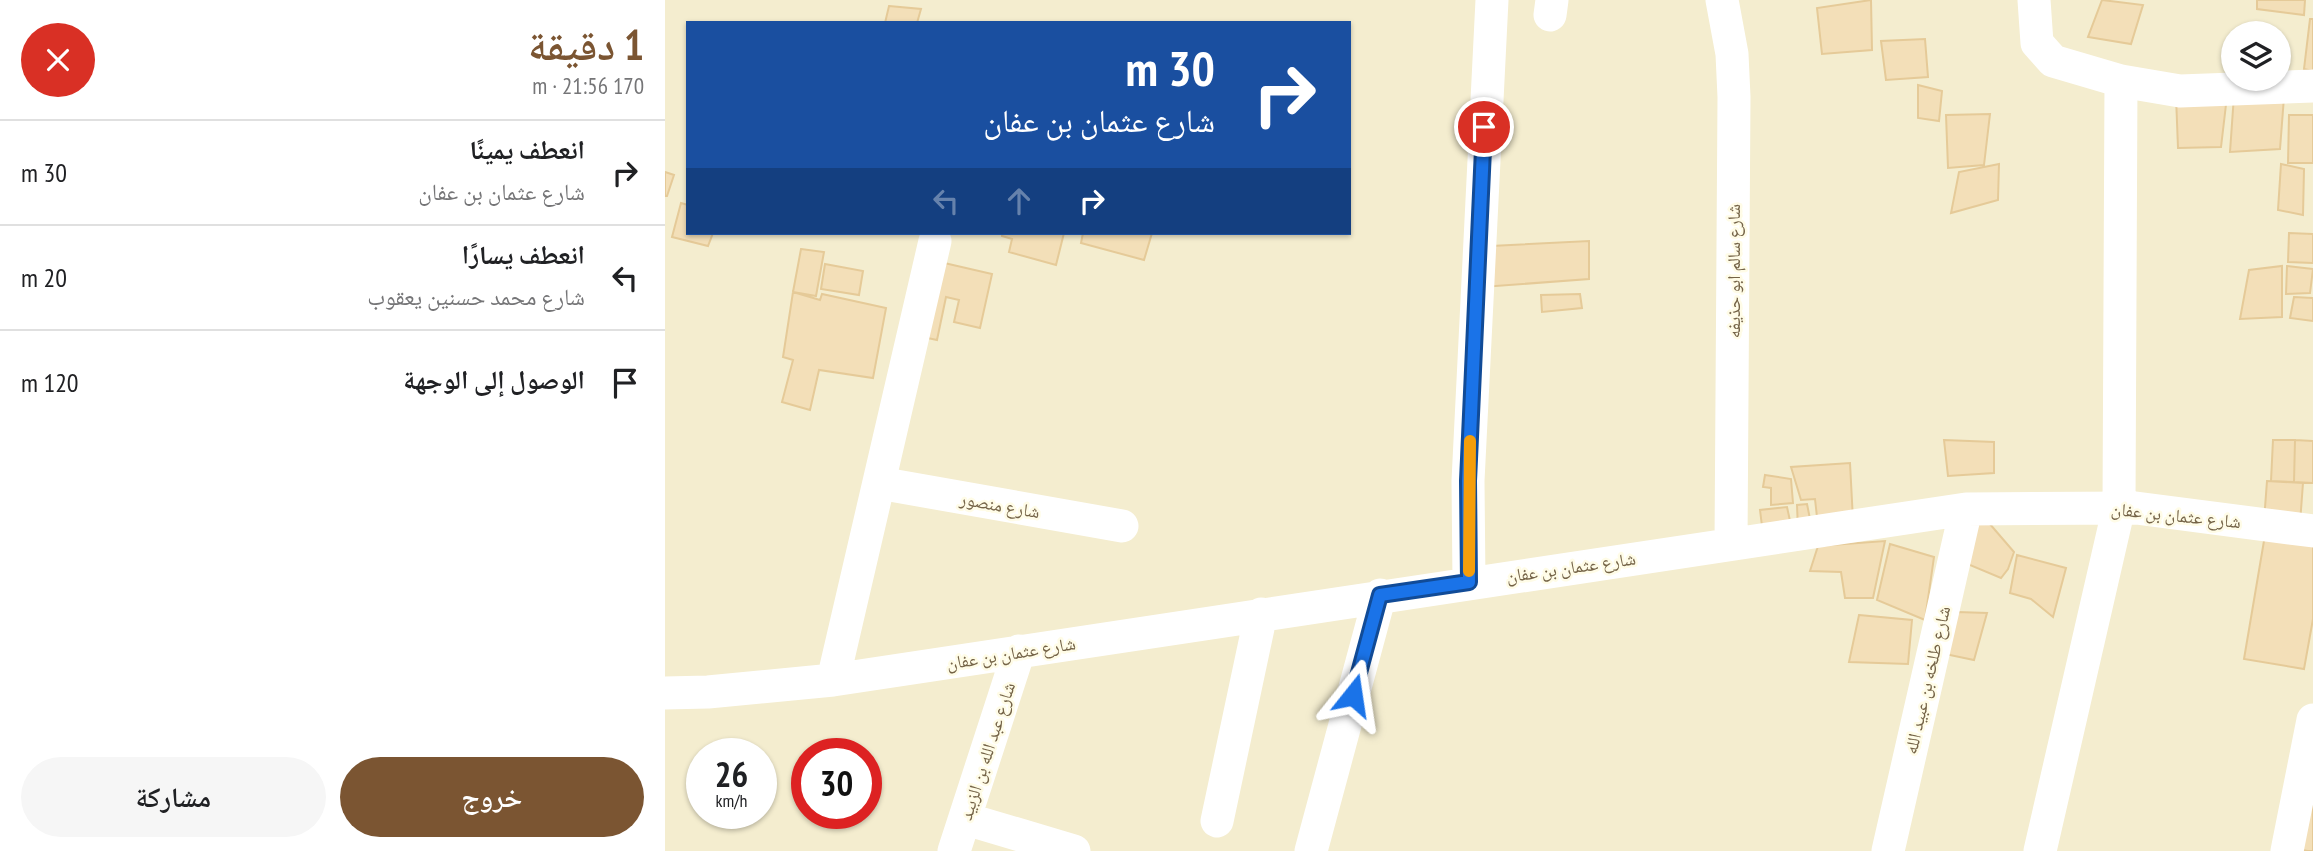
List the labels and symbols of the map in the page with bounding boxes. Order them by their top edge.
pin [1454,97,1514,157]
street label: شارع سالم ابو حذيفه [1722,204,1746,338]
street label: شارع منصور [957,486,1042,523]
street label: شارع عثمان بن عفان [2110,497,2242,533]
street label: شارع عثمان بن عفان [1505,547,1637,587]
street label: شارع طلخه بن عبيد الله [1899,604,1955,756]
street label: شارع عثمان بن عفان [945,631,1077,675]
position arrow [1316,658,1390,732]
street label: شارع عبد الله بن الزبيد [954,679,1020,823]
speed limit sign: 30 [791,738,882,829]

